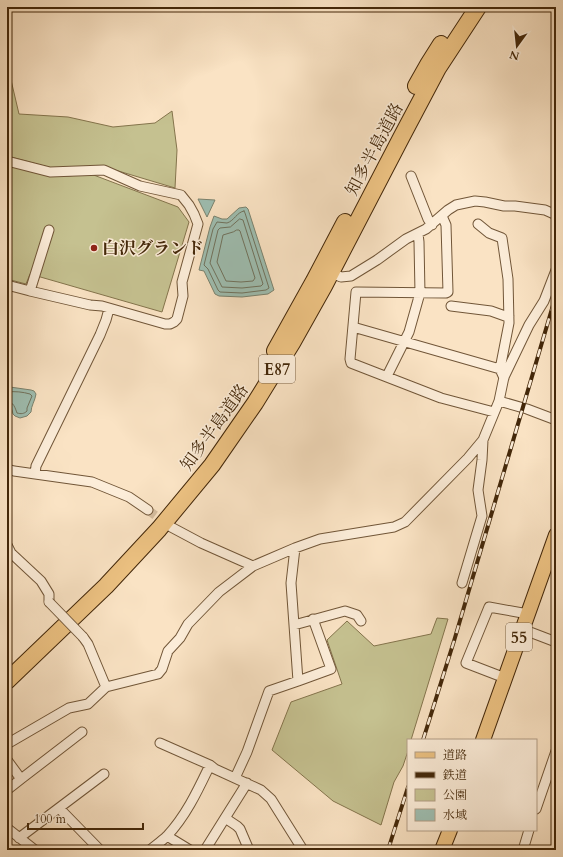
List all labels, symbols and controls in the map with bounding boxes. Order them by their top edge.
north arrow [497,26,537,66]
text: N [508,47,521,64]
street label: 知多半島道路 [340,99,409,200]
place label: 白沢グランド [102,237,204,260]
marker: 白沢グランド [89,243,99,253]
road number: E87 [259,355,295,383]
street label: 知多半島道路 [175,379,254,475]
road number: 55 [506,623,532,651]
legend [407,739,537,831]
text: 道路 [443,747,467,763]
text: 鉄道 [442,767,467,783]
text: 公園 [443,787,467,803]
scale bar [28,805,143,831]
text: 水域 [443,807,467,823]
text: 100 m [34,811,67,827]

